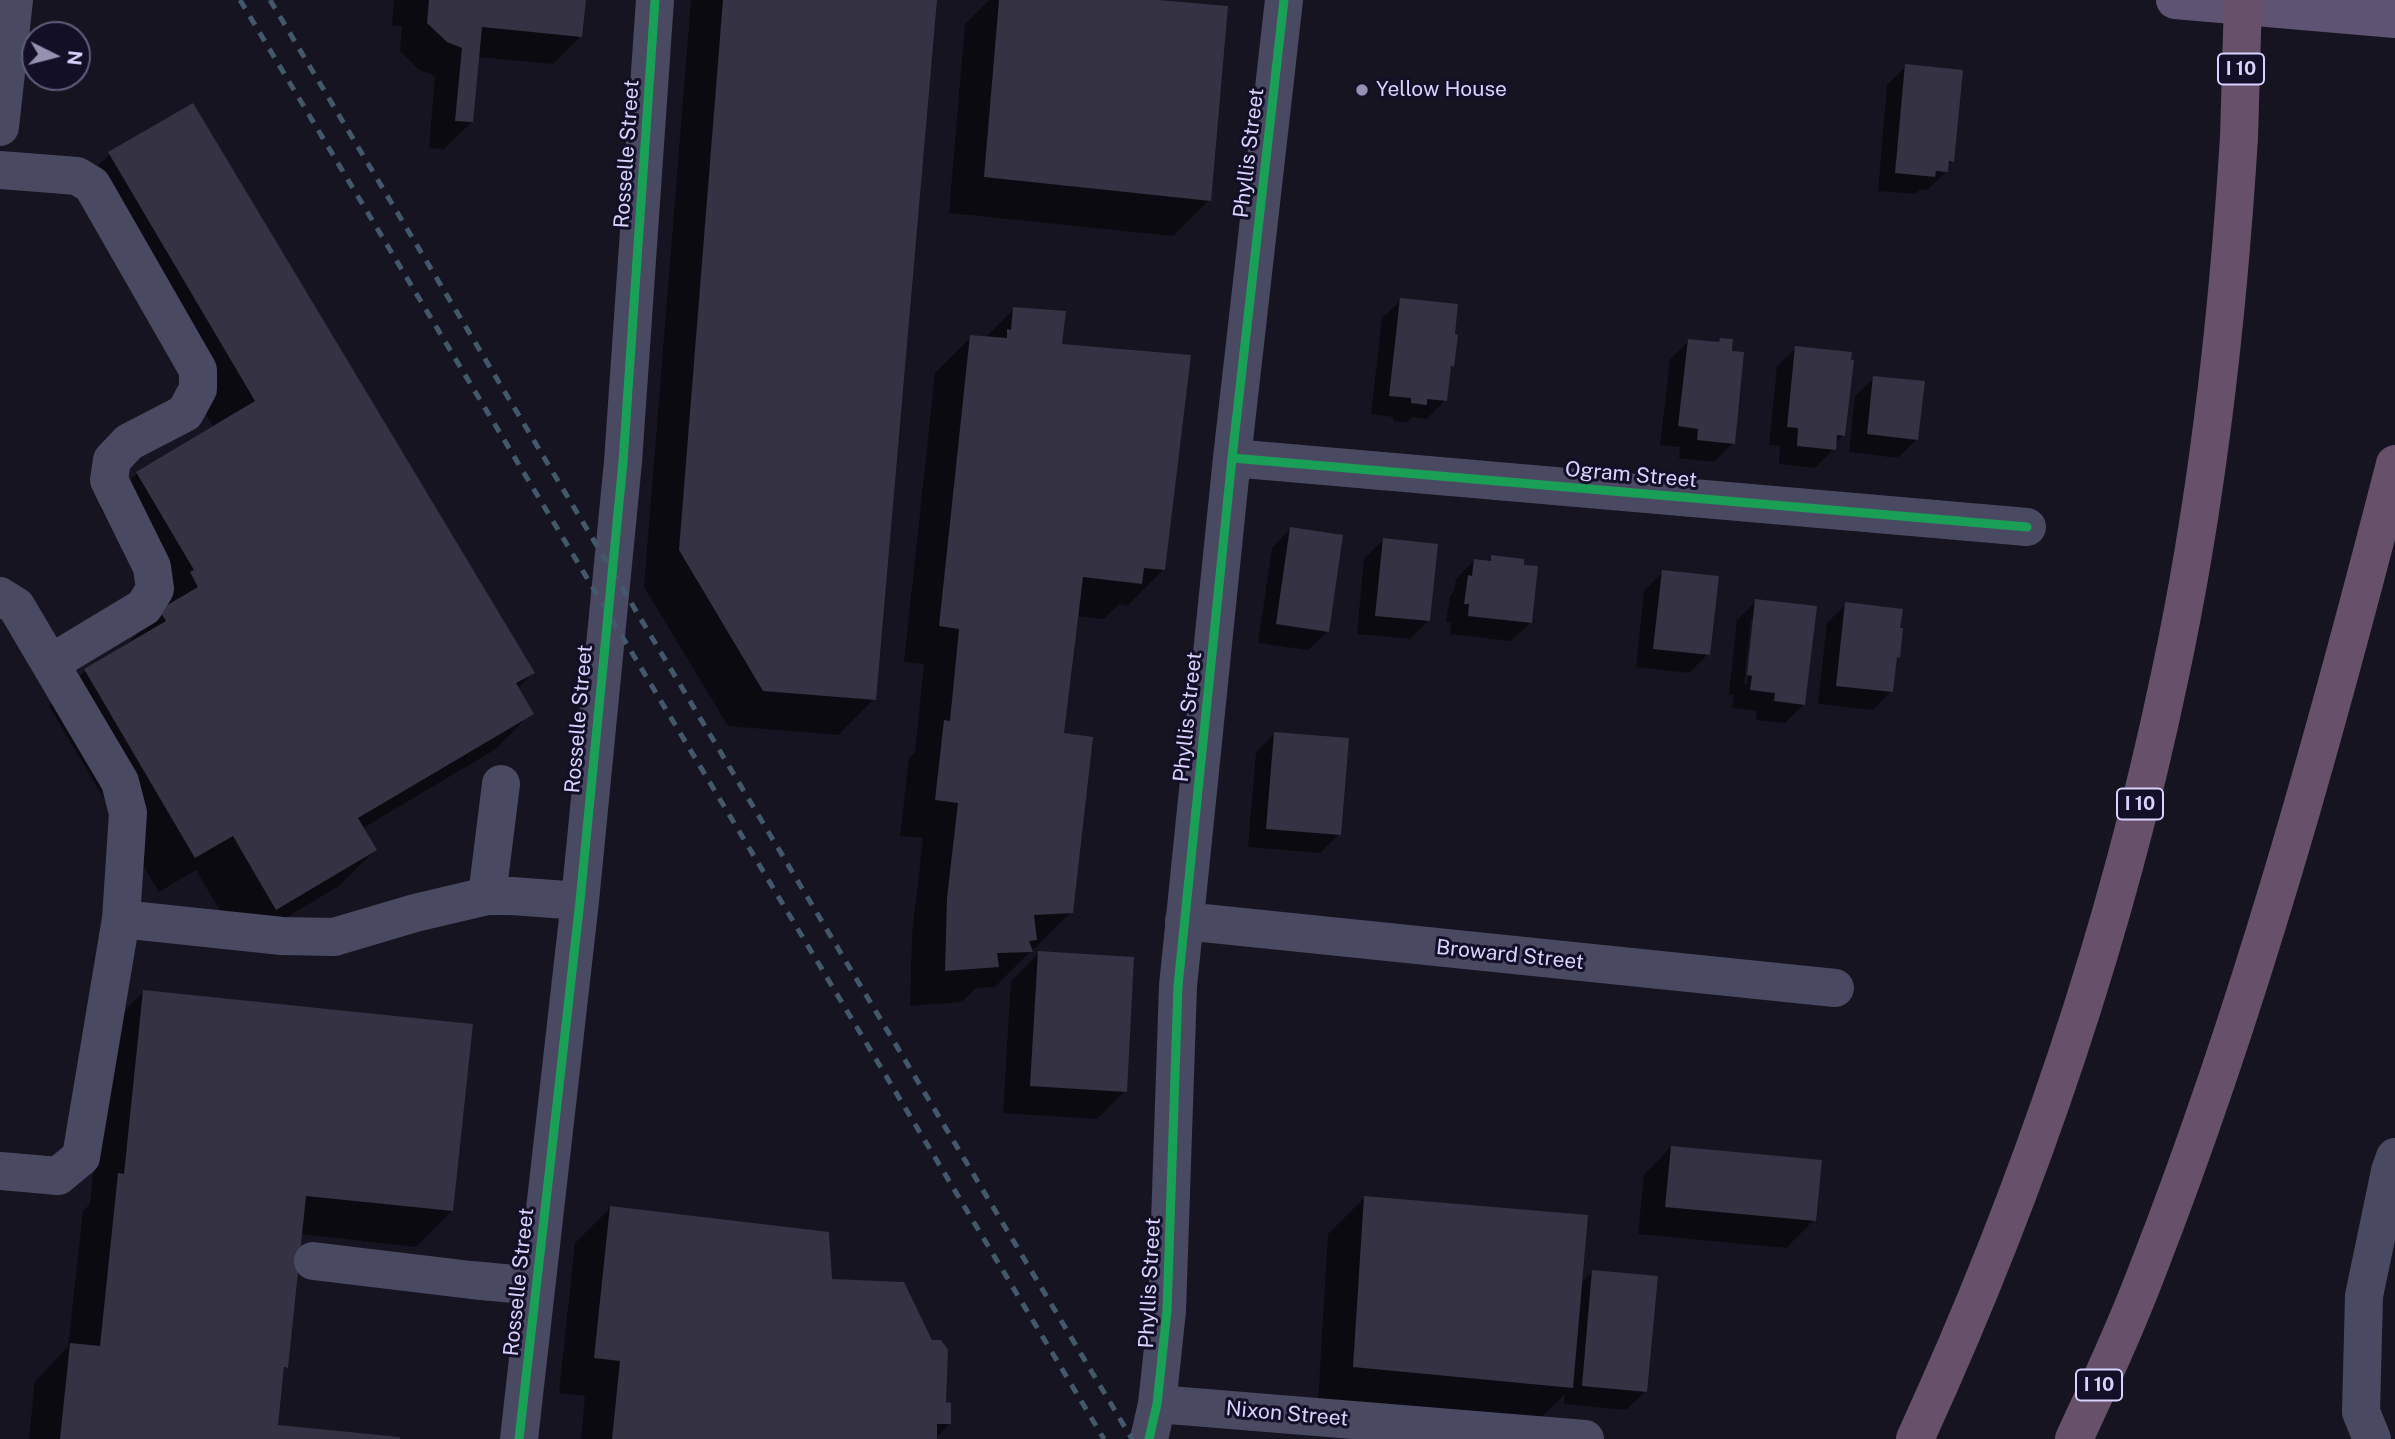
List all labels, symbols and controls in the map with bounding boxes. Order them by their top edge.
north arrow [21,21,91,91]
text: N [63,49,87,67]
road number: I 10 [2218,54,2264,85]
place label: Yellow House [1376,77,1507,103]
street label: Rosselle Street [609,79,645,229]
marker: Yellow House [1354,82,1370,98]
street label: Phyllis Street [1229,86,1269,220]
street label: Ogram Street [1564,457,1698,493]
street label: Rosselle Street [560,644,598,794]
street label: Phyllis Street [1169,651,1207,783]
road number: I 10 [2117,789,2163,820]
street label: Broward Street [1435,935,1585,975]
street label: Rosselle Street [499,1207,539,1357]
street label: Phyllis Street [1134,1217,1166,1349]
road number: I 10 [2076,1370,2122,1400]
street label: Nixon Street [1225,1396,1349,1432]

